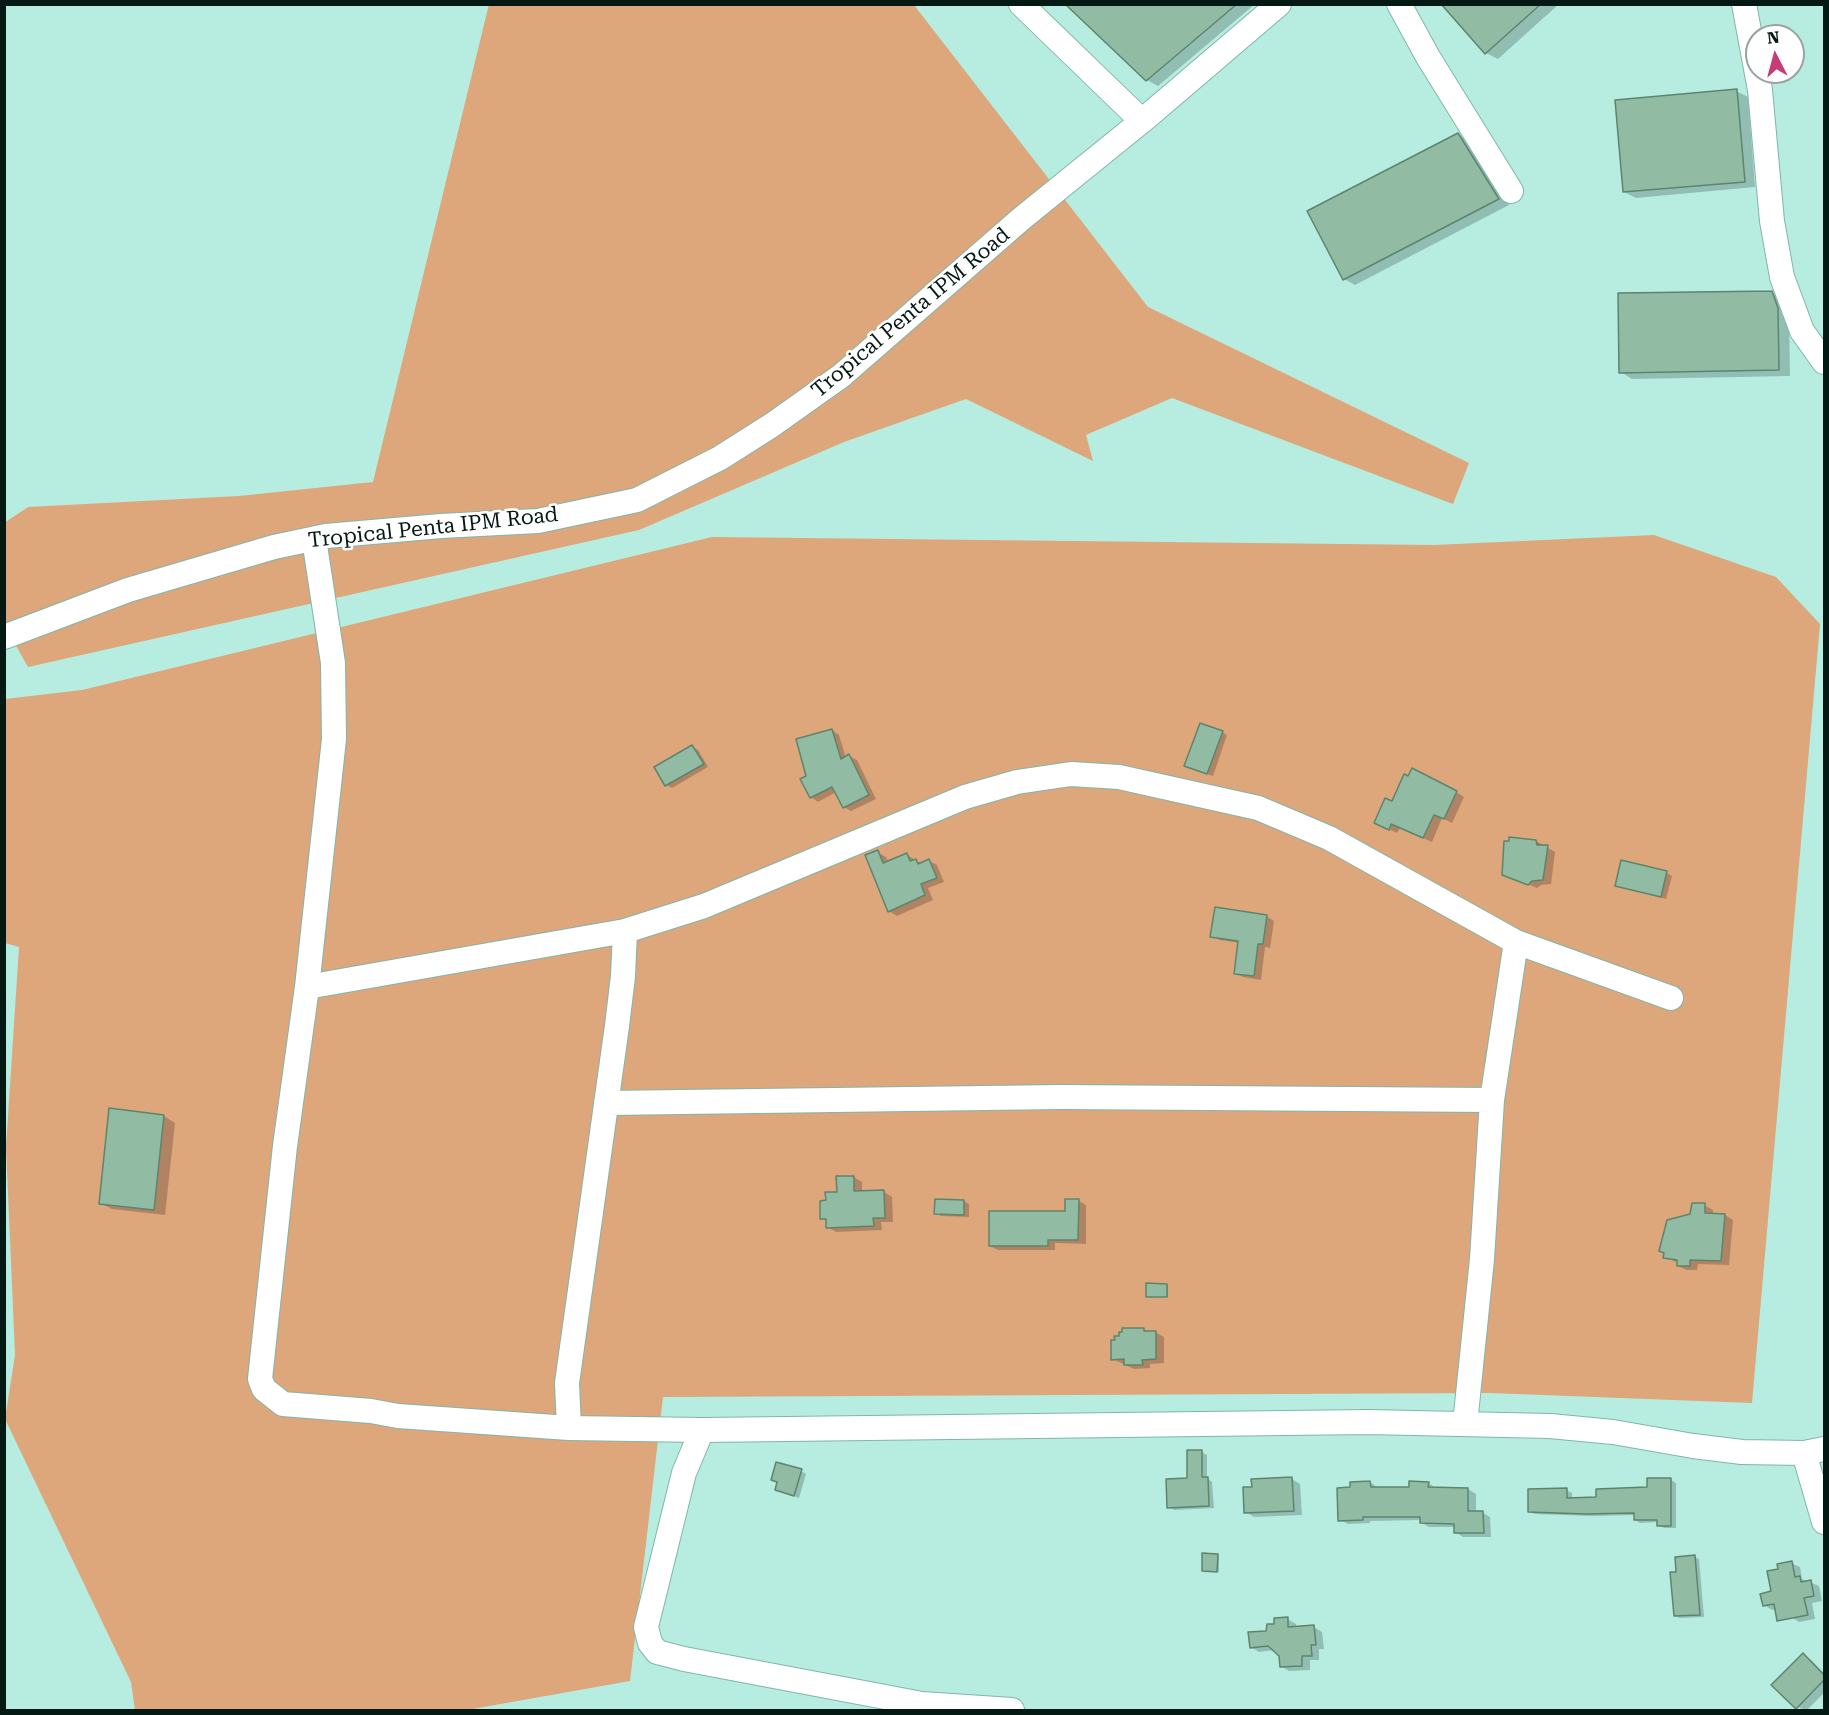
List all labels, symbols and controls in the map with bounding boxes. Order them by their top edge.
north arrow [1745,24,1805,84]
text: N [1766,27,1780,48]
street label: Tropical Penta IPM Road [807,223,1015,403]
street label: Tropical Penta IPM Road [307,502,559,554]

